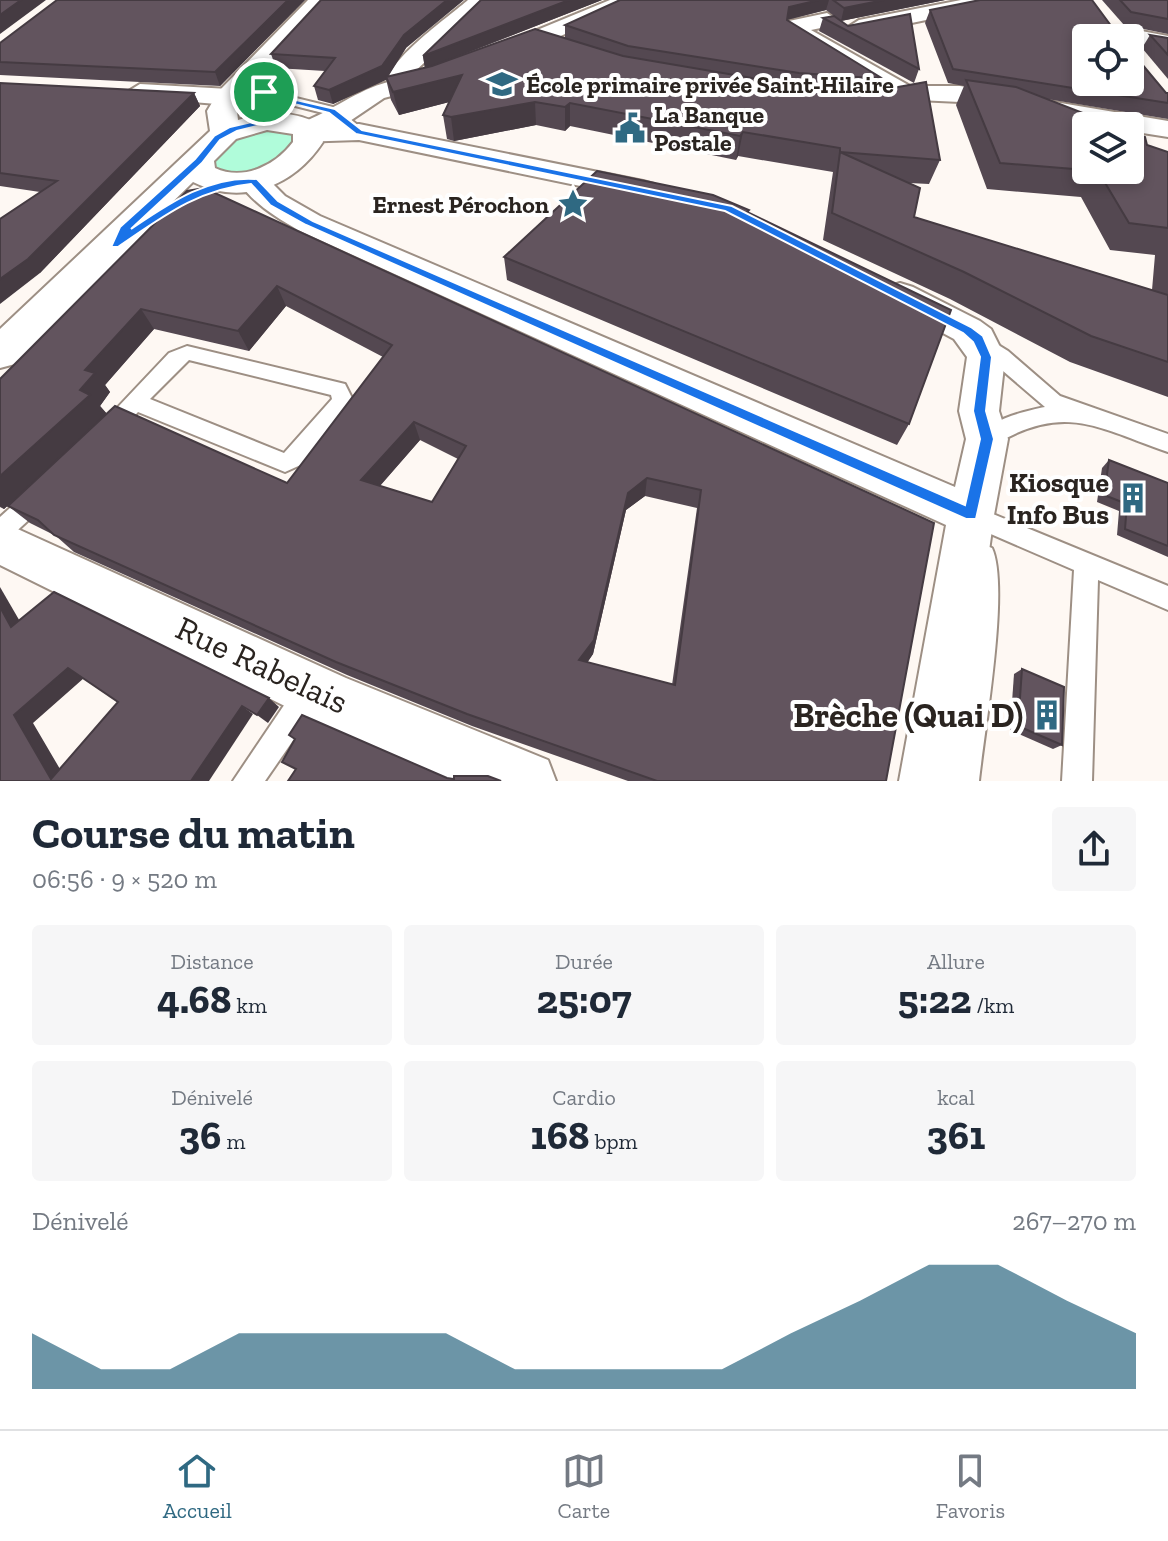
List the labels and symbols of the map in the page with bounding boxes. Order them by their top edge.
pin [230,58,298,126]
school or university icon: École primaire privée Saint-Hilaire [485,67,519,101]
place label: École primaire privée Saint-Hilaire [526,70,894,99]
place label: La Banque Postale [654,100,765,157]
public building icon: La Banque Postale [613,111,647,145]
place icon: Ernest Pérochon [556,187,590,221]
place label: Ernest Pérochon [373,190,549,219]
place label: Kiosque Info Bus [1007,466,1109,531]
building icon: Kiosque Info Bus [1116,481,1150,515]
street label: Rue Rabelais [169,607,355,723]
place label: Brèche (Quai D) [793,695,1023,736]
building icon: Brèche (Quai D) [1030,698,1064,732]

